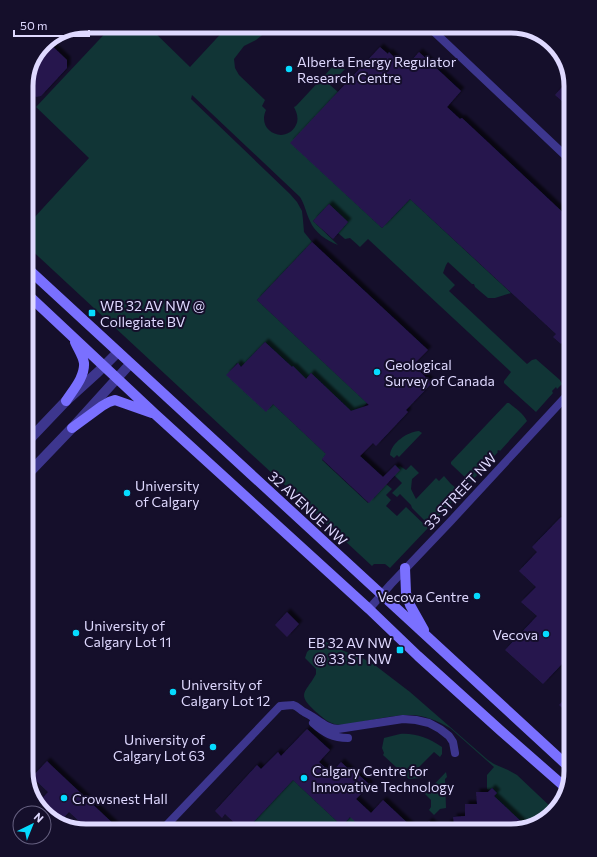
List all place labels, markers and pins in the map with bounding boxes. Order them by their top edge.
place label: Alberta Energy Regulator Research Centre [297,53,457,86]
marker: Alberta Energy Regulator Research Centre [284,64,294,74]
place label: WB 32 AV NW @ Collegiate BV [100,297,205,330]
marker: WB 32 AV NW @ Collegiate BV [87,308,97,318]
place label: Geological Survey of Canada [385,356,495,389]
marker: Geological Survey of Canada [372,367,382,377]
place label: University of Calgary [135,477,200,510]
marker: University of Calgary [122,488,132,498]
place label: Vecova Centre [377,588,469,605]
marker: Vecova Centre [472,591,482,601]
place label: University of Calgary Lot 11 [84,617,171,650]
place label: Vecova [493,626,538,643]
marker: University of Calgary Lot 11 [71,628,81,638]
marker: Vecova [541,629,551,639]
place label: EB 32 AV NW @ 33 ST NW [308,634,392,667]
marker: EB 32 AV NW @ 33 ST NW [395,645,405,655]
place label: University of Calgary Lot 12 [181,676,270,709]
marker: University of Calgary Lot 12 [168,687,178,697]
place label: University of Calgary Lot 63 [113,731,205,764]
marker: University of Calgary Lot 63 [208,742,218,752]
place label: Calgary Centre for Innovative Technology [312,762,454,795]
marker: Calgary Centre for Innovative Technology [299,773,309,783]
place label: Crowsnest Hall [72,790,168,807]
marker: Crowsnest Hall [59,793,69,803]

